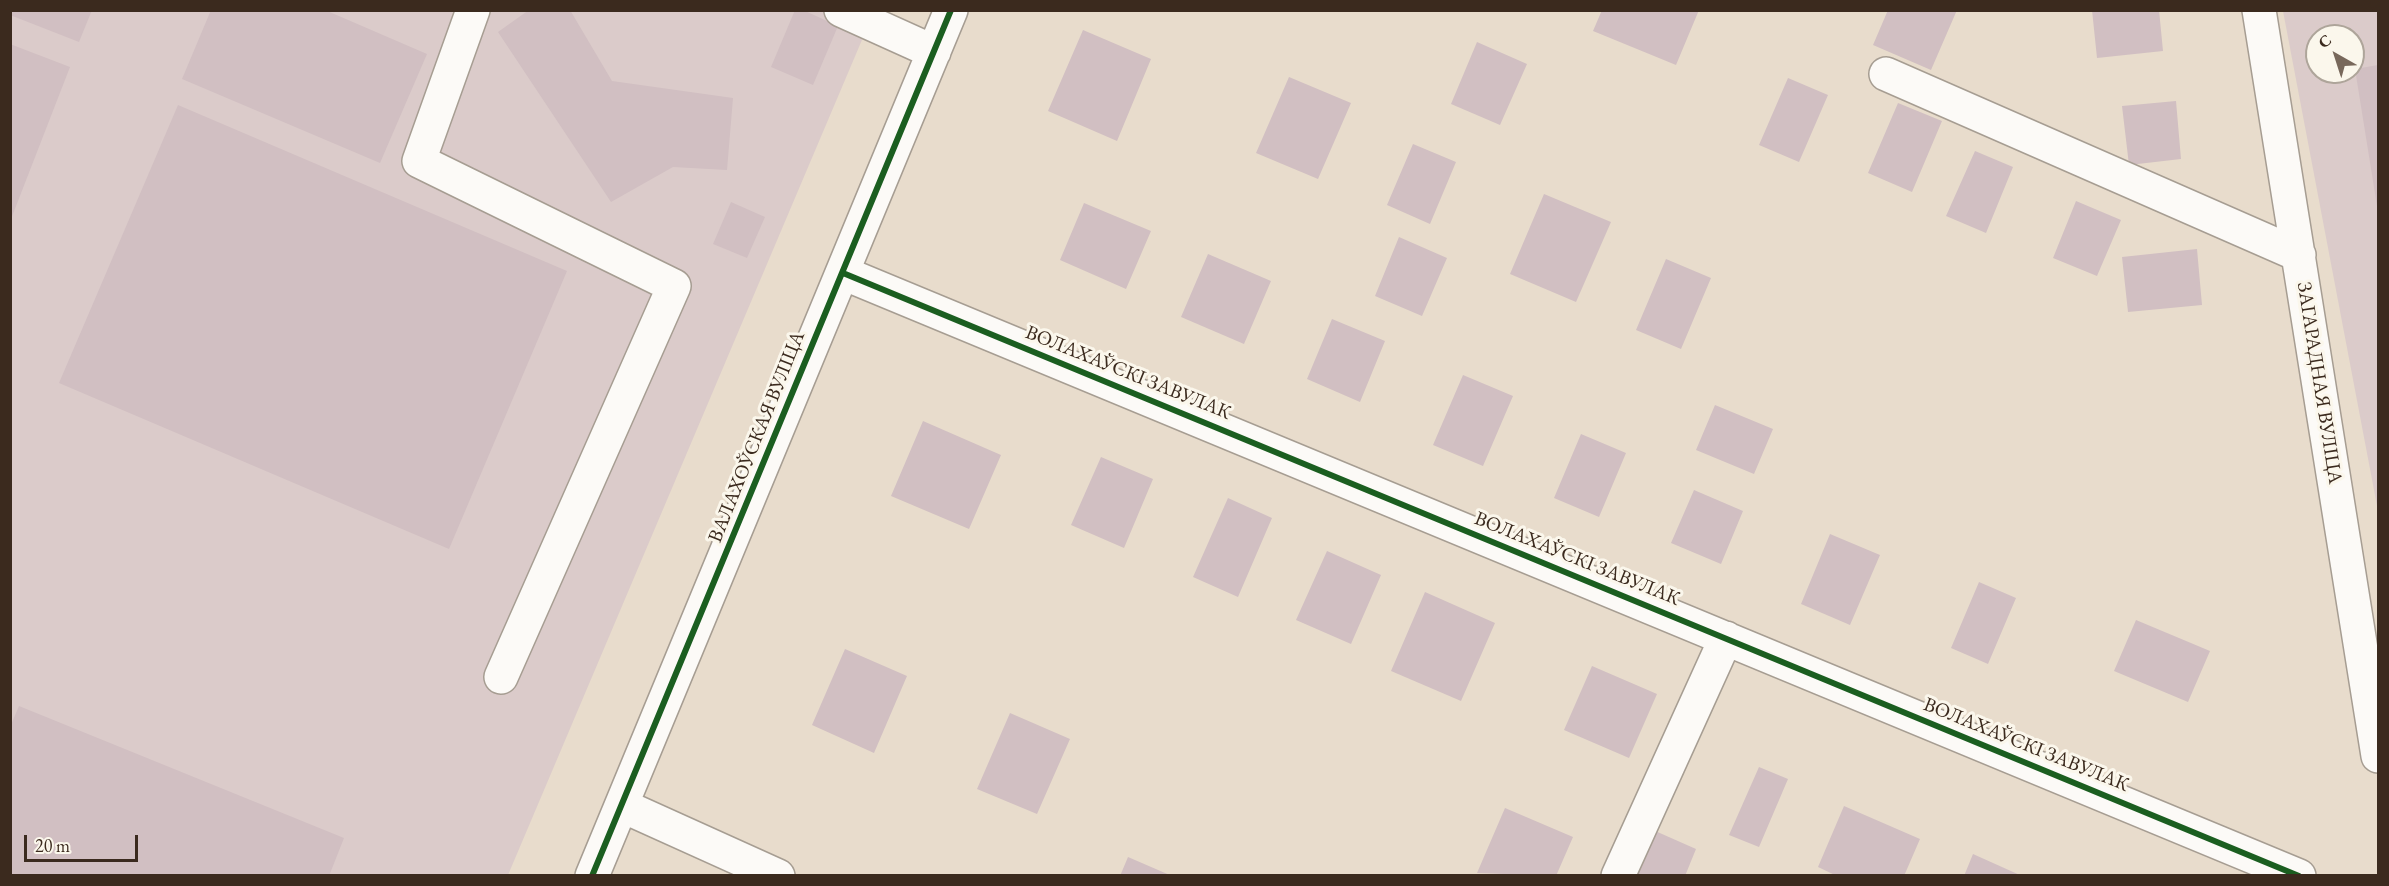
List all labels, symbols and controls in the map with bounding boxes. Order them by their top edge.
north arrow [2305,24,2365,84]
text: С [2314,29,2336,53]
street label: ЗАГАРАДНАЯ ВУЛІЦА [2291,280,2347,486]
street label: ВОЛАХАЎСКІ ЗАВУЛАК [1022,321,1234,425]
street label: ВАЛАХОЎСКАЯ ВУЛІЦА [704,328,810,546]
street label: ВОЛАХАЎСКІ ЗАВУЛАК [1471,507,1683,611]
street label: ВОЛАХАЎСКІ ЗАВУЛАК [1920,693,2132,797]
scale bar [27,823,141,861]
text: 20 m [35,834,70,857]

